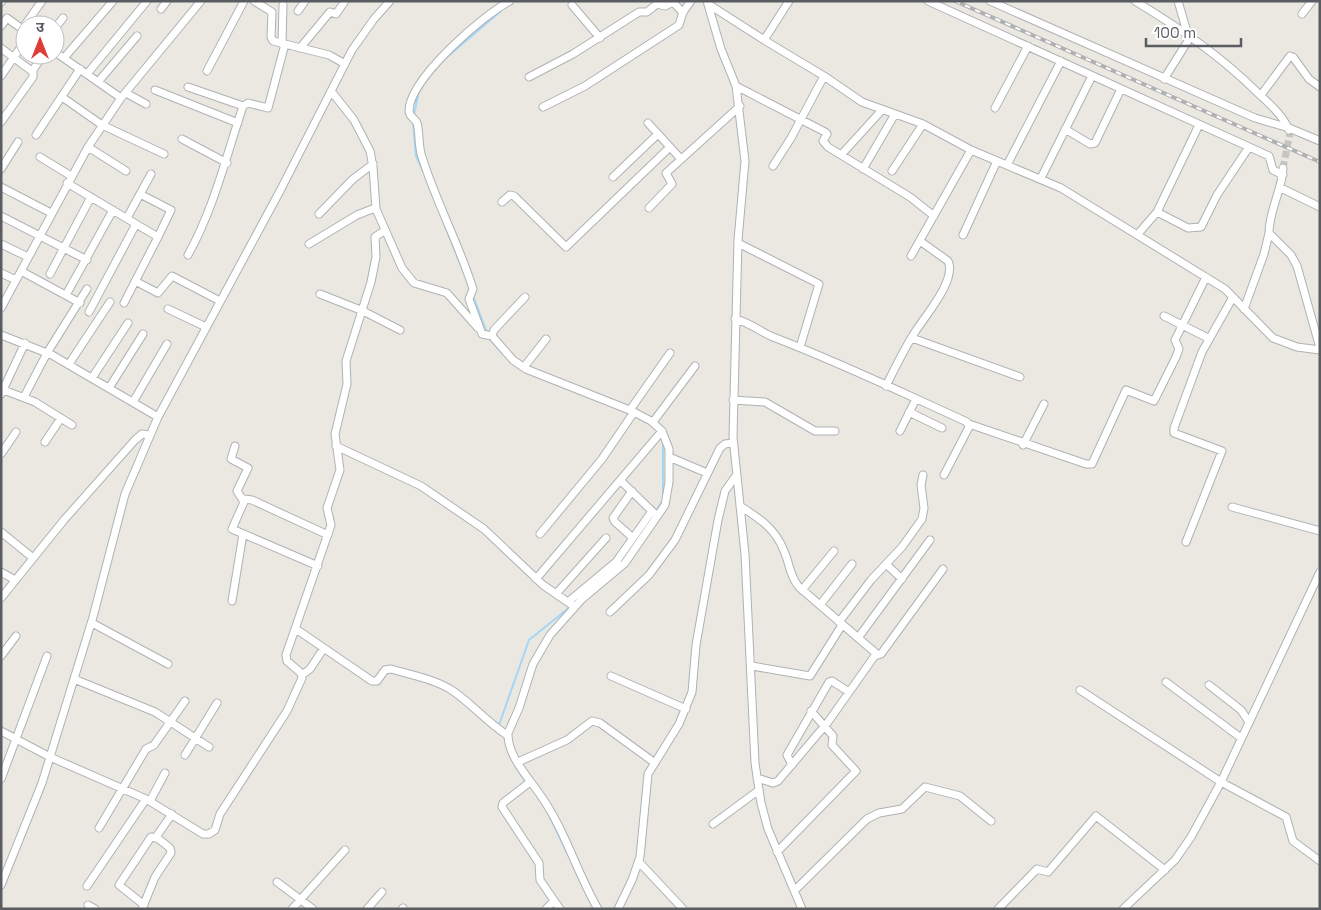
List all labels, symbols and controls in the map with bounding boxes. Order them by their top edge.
north arrow [15,15,65,65]
scale bar [1146,15,1241,47]
text: उ [36,18,45,36]
text: 100 m [1154,23,1196,42]

